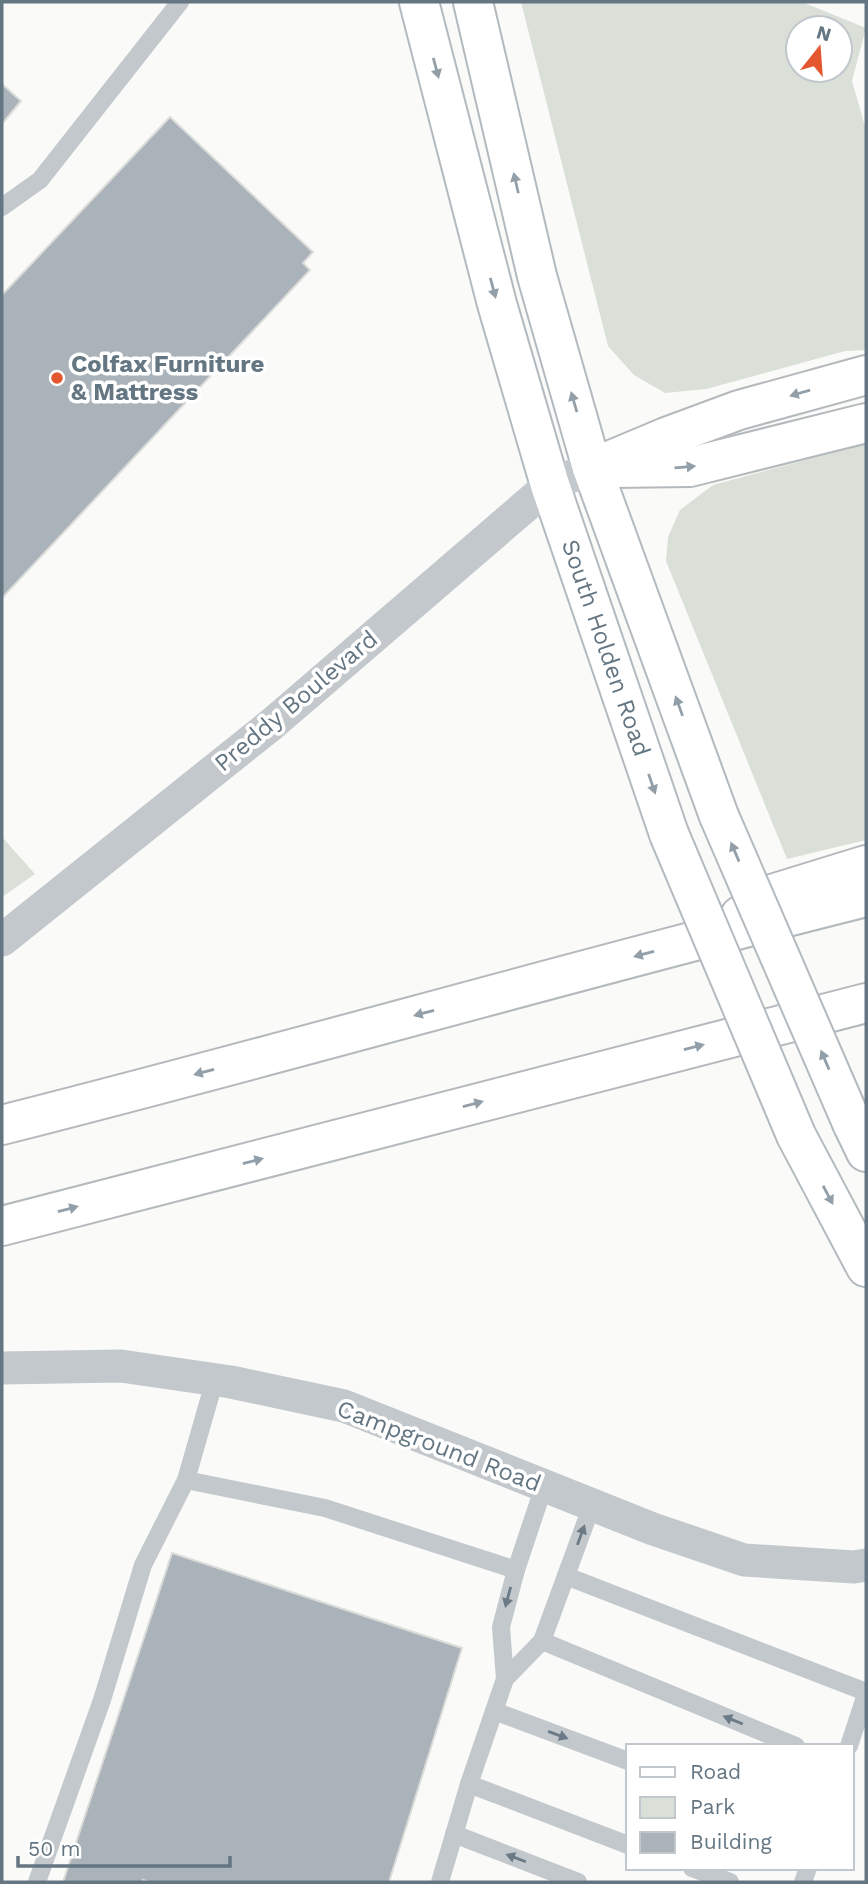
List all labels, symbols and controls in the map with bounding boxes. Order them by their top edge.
north arrow [784,14,854,84]
text: N [814,20,834,46]
one-way arrow [431,57,442,79]
one-way arrow [510,171,521,193]
one-way arrow [488,277,499,299]
place label: Colfax Furniture & Mattress [71,350,264,406]
marker: Colfax Furniture & Mattress [49,370,65,386]
one-way arrow [790,388,811,398]
one-way arrow [568,392,578,413]
one-way arrow [674,461,696,472]
street label: South Holden Road [556,536,656,760]
street label: Preddy Boulevard [209,625,383,777]
one-way arrow [673,695,684,716]
one-way arrow [647,774,658,795]
one-way arrow [729,841,740,862]
one-way arrow [632,949,654,960]
one-way arrow [413,1008,435,1019]
one-way arrow [683,1041,705,1052]
one-way arrow [819,1050,830,1071]
one-way arrow [193,1068,214,1078]
one-way arrow [462,1098,484,1109]
one-way arrow [242,1155,264,1166]
one-way arrow [823,1185,834,1205]
one-way arrow [57,1203,79,1214]
street label: Campground Road [333,1394,545,1498]
one-way arrow [576,1524,587,1545]
one-way arrow [503,1587,513,1608]
one-way arrow [722,1714,743,1725]
one-way arrow [548,1729,569,1740]
legend [626,1744,854,1870]
text: Road [690,1759,741,1784]
text: Park [690,1794,735,1819]
scale bar [18,1825,229,1869]
text: Building [690,1829,772,1854]
text: 50 m [28,1836,80,1861]
one-way arrow [505,1852,526,1863]

